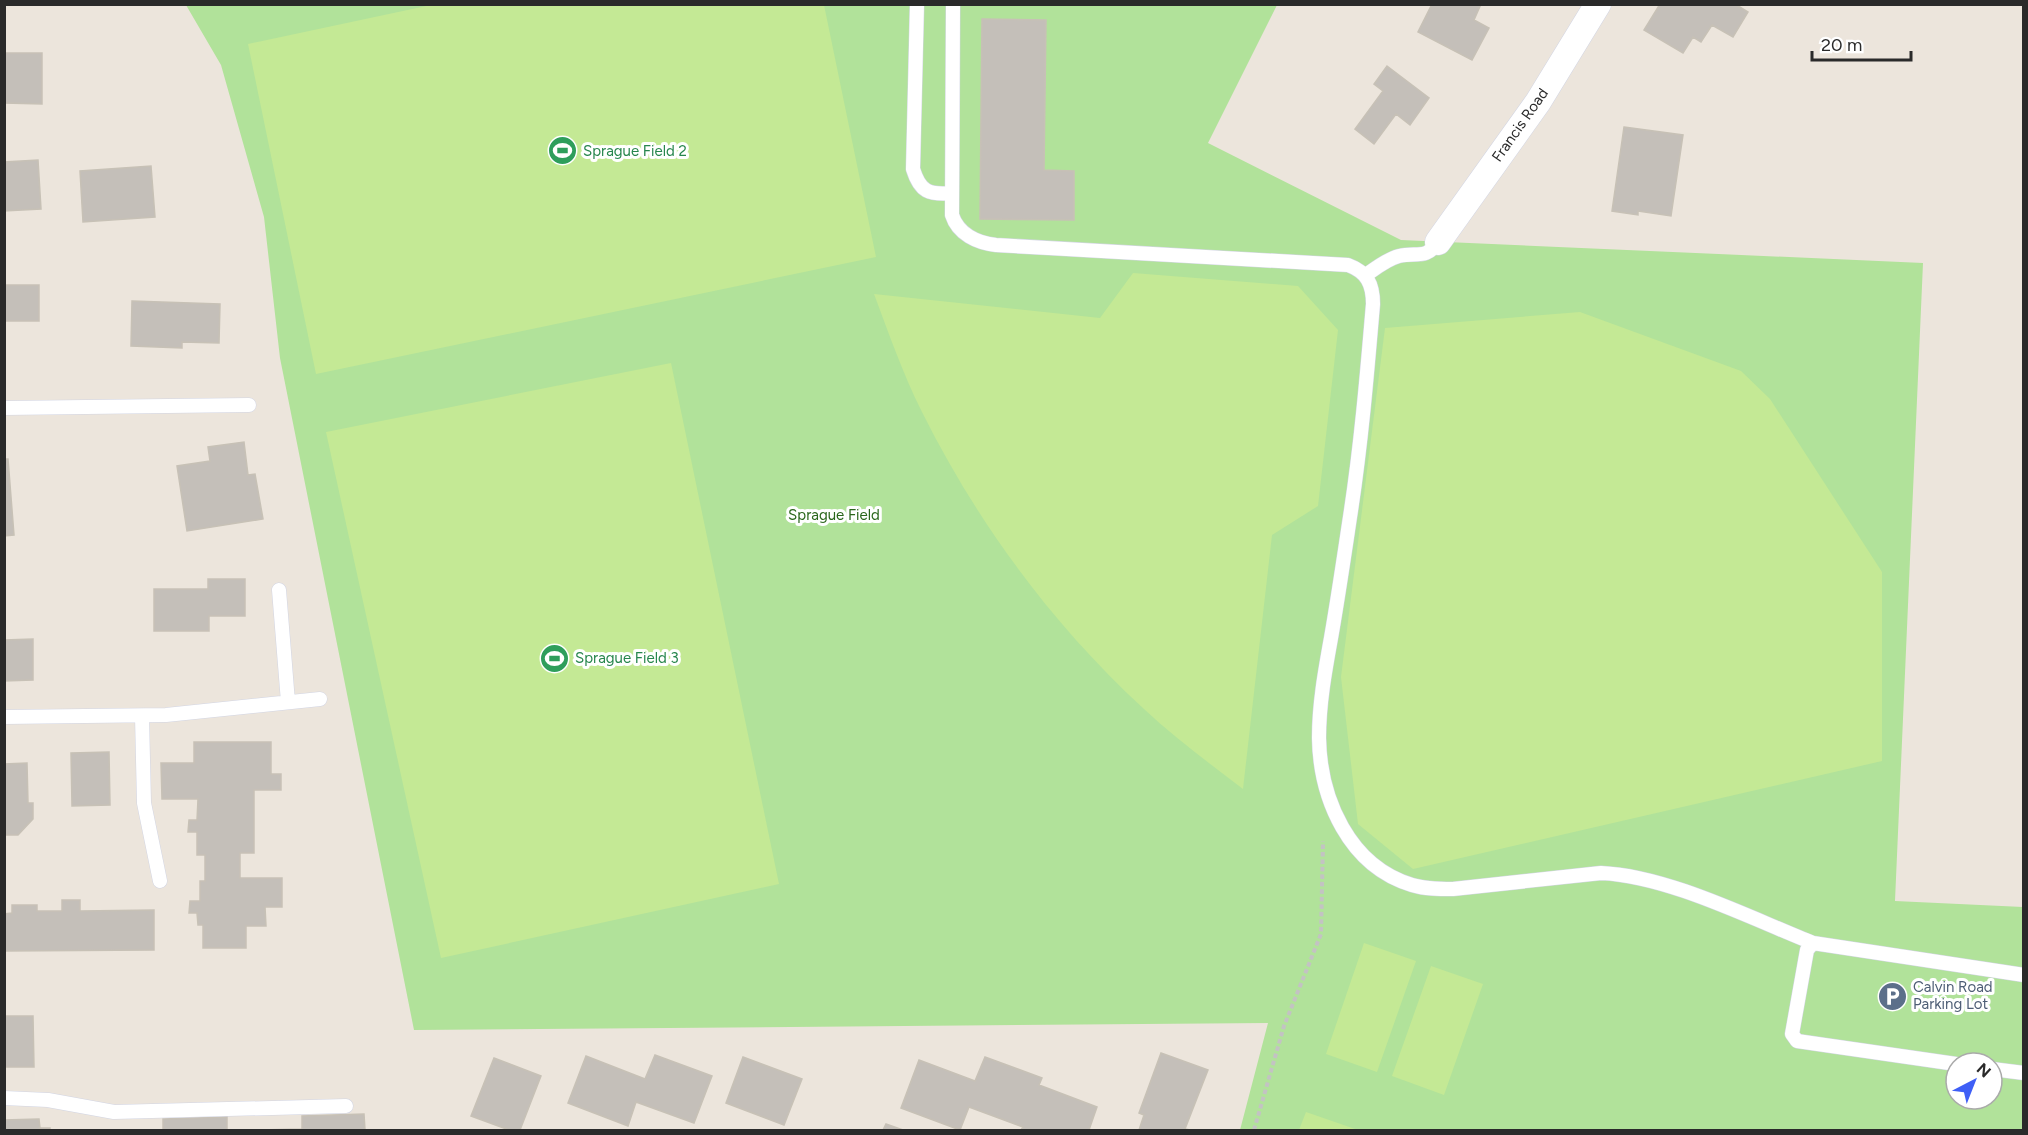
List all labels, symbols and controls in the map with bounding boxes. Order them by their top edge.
scale bar [1812,24,1911,62]
text: 20 m [1821,34,1862,56]
street label: Francis Road [1488,85,1552,165]
sports icon: Sprague Field 2 [546,135,578,167]
place label: Sprague Field 2 [583,142,687,160]
park label: Sprague Field [788,506,880,524]
sports icon: Sprague Field 3 [538,642,570,674]
place label: Sprague Field 3 [575,649,679,667]
place label: Calvin Road Parking Lot [1913,978,1993,1013]
parking icon: Calvin Road Parking Lot [1876,980,1908,1012]
north arrow [1944,1051,2004,1111]
text: N [1973,1059,1995,1081]

